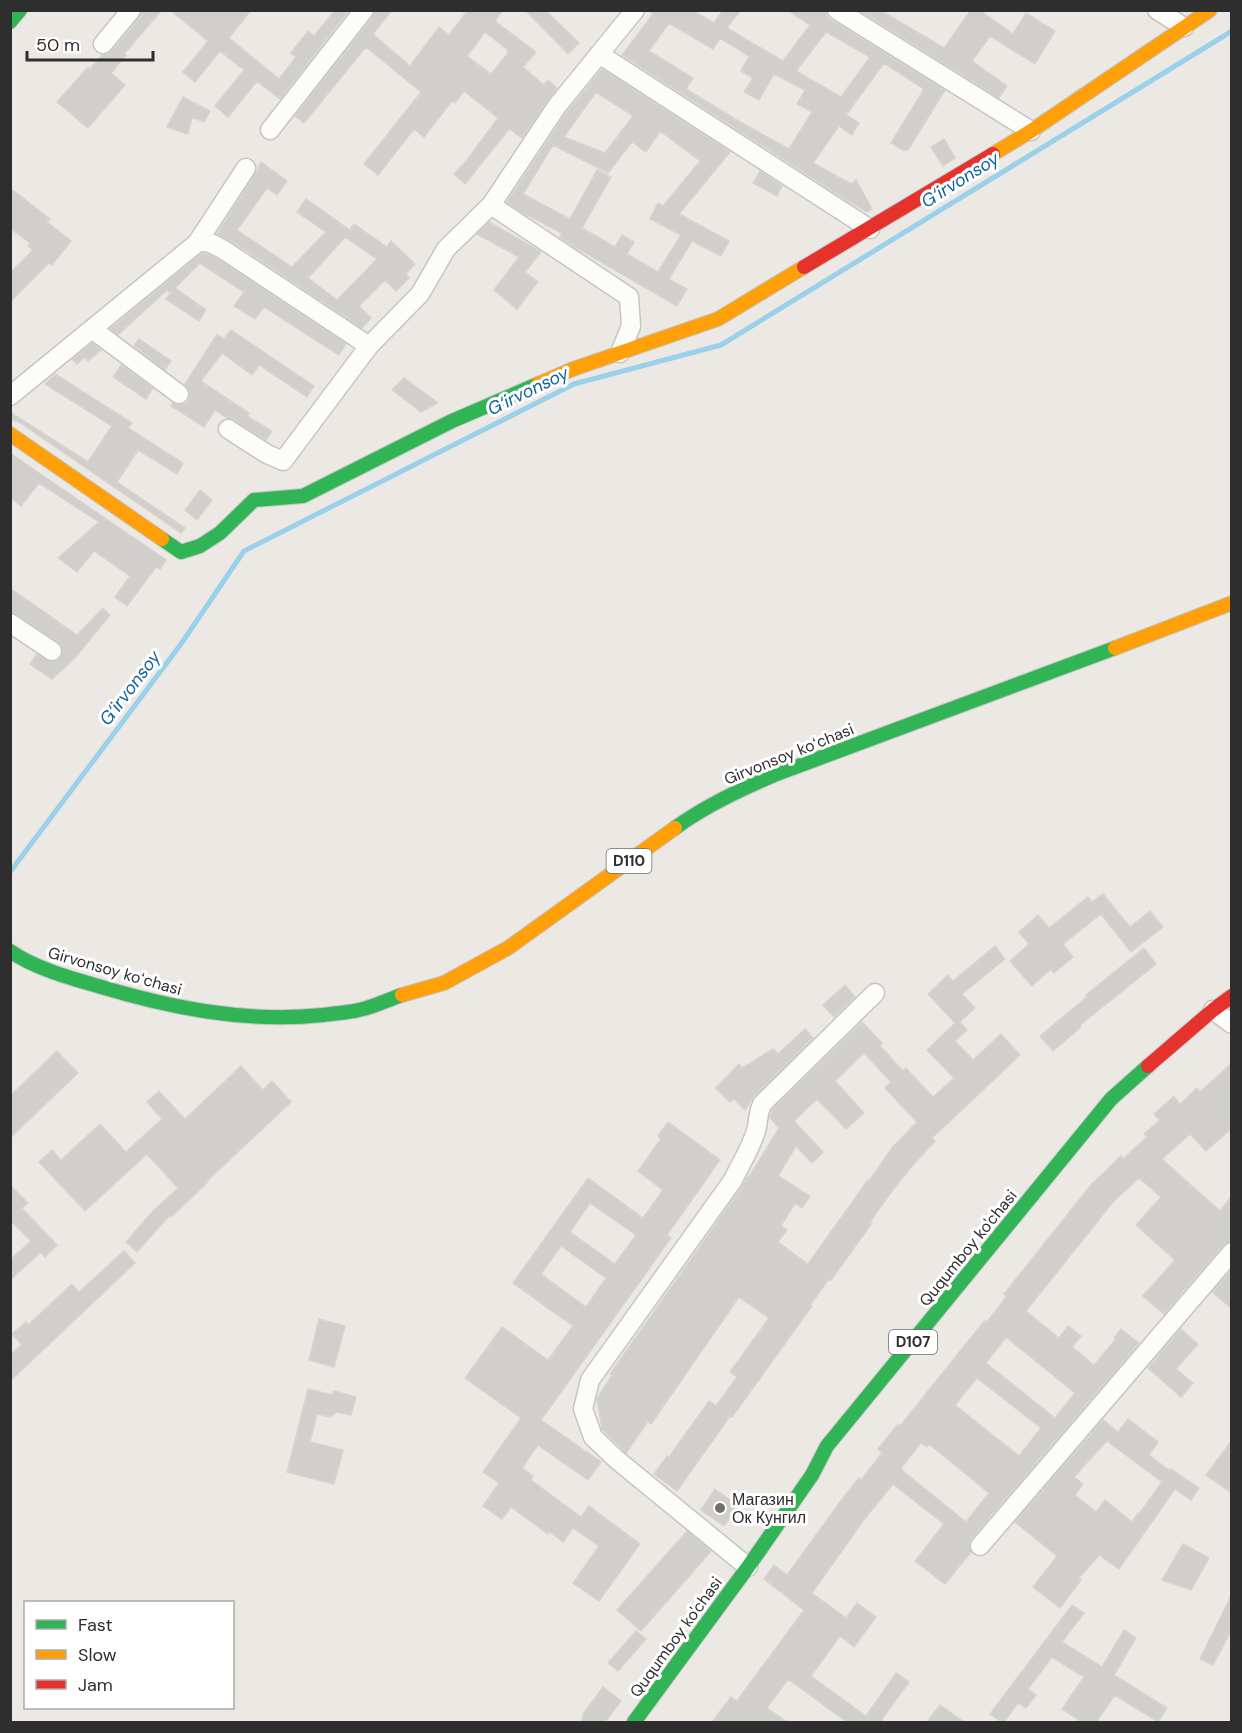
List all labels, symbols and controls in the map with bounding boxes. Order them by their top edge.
scale bar [27,24,153,62]
text: 50 m [36,33,80,57]
water label: G‘irvonsoy [916,146,1004,213]
water label: G‘irvonsoy [483,361,574,421]
water label: G‘irvonsoy [94,645,167,730]
street label: Girvonsoy koʻchasi [721,718,857,790]
road number: D110 [606,849,652,873]
street label: Girvonsoy koʻchasi [46,942,184,1000]
street label: Ququmboy ko'chasi [914,1185,1022,1311]
road number: D107 [889,1330,937,1354]
place label: Магазин Ок Кунгил [732,1489,806,1528]
marker: Магазин Ок Кунгил [713,1501,727,1515]
street label: Ququmboy ko'chasi [625,1573,727,1701]
legend [24,1601,234,1709]
text: Fast [78,1613,113,1637]
text: Slow [78,1643,117,1667]
text: Jam [78,1673,113,1697]

